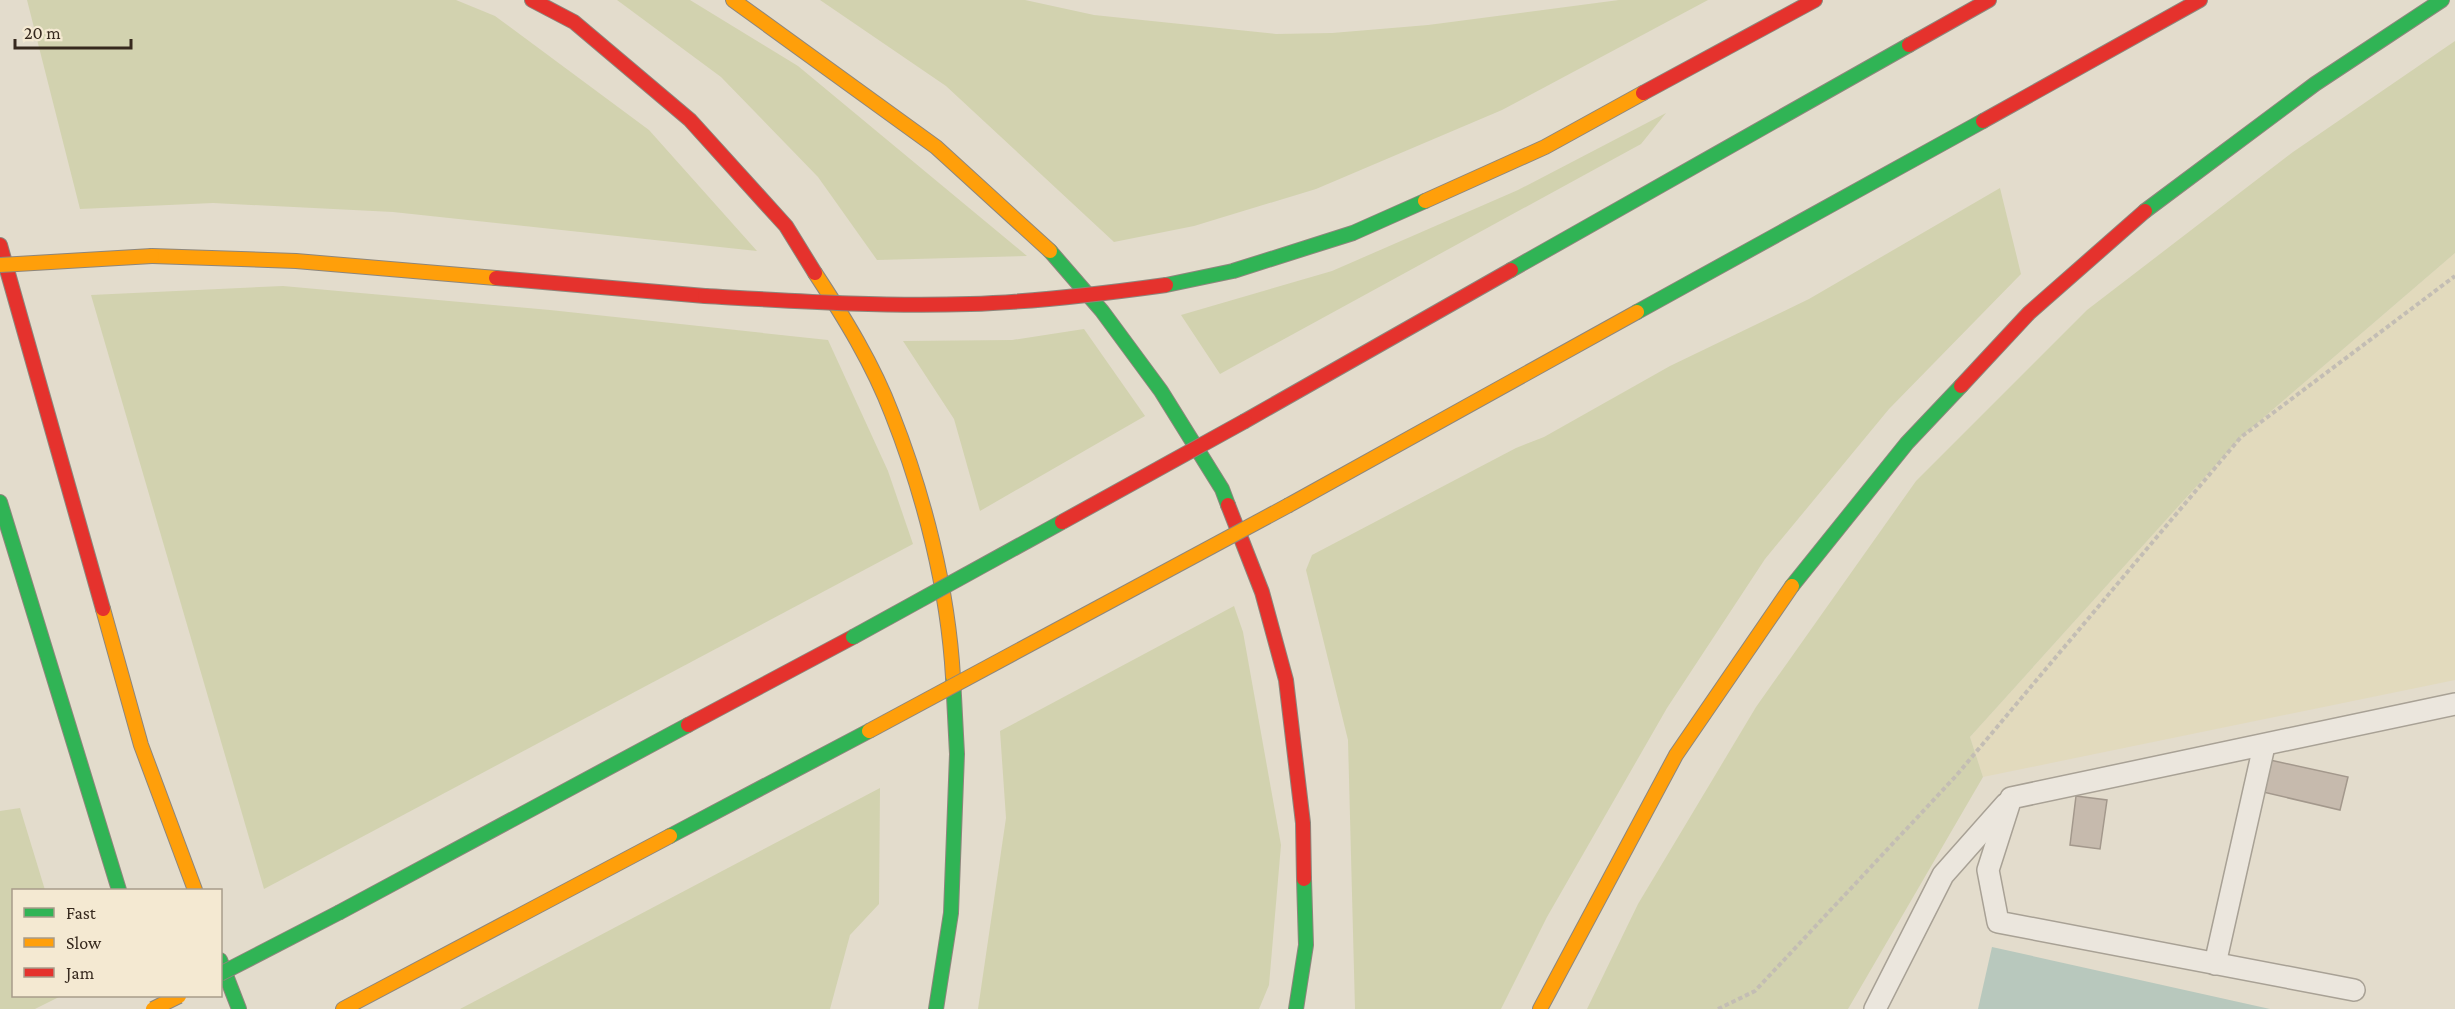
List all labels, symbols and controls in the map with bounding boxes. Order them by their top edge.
scale bar [15,12,130,50]
text: 20 m [24,23,61,43]
legend [12,889,222,997]
text: Fast [66,903,97,923]
text: Slow [66,933,102,953]
text: Jam [64,963,95,983]

